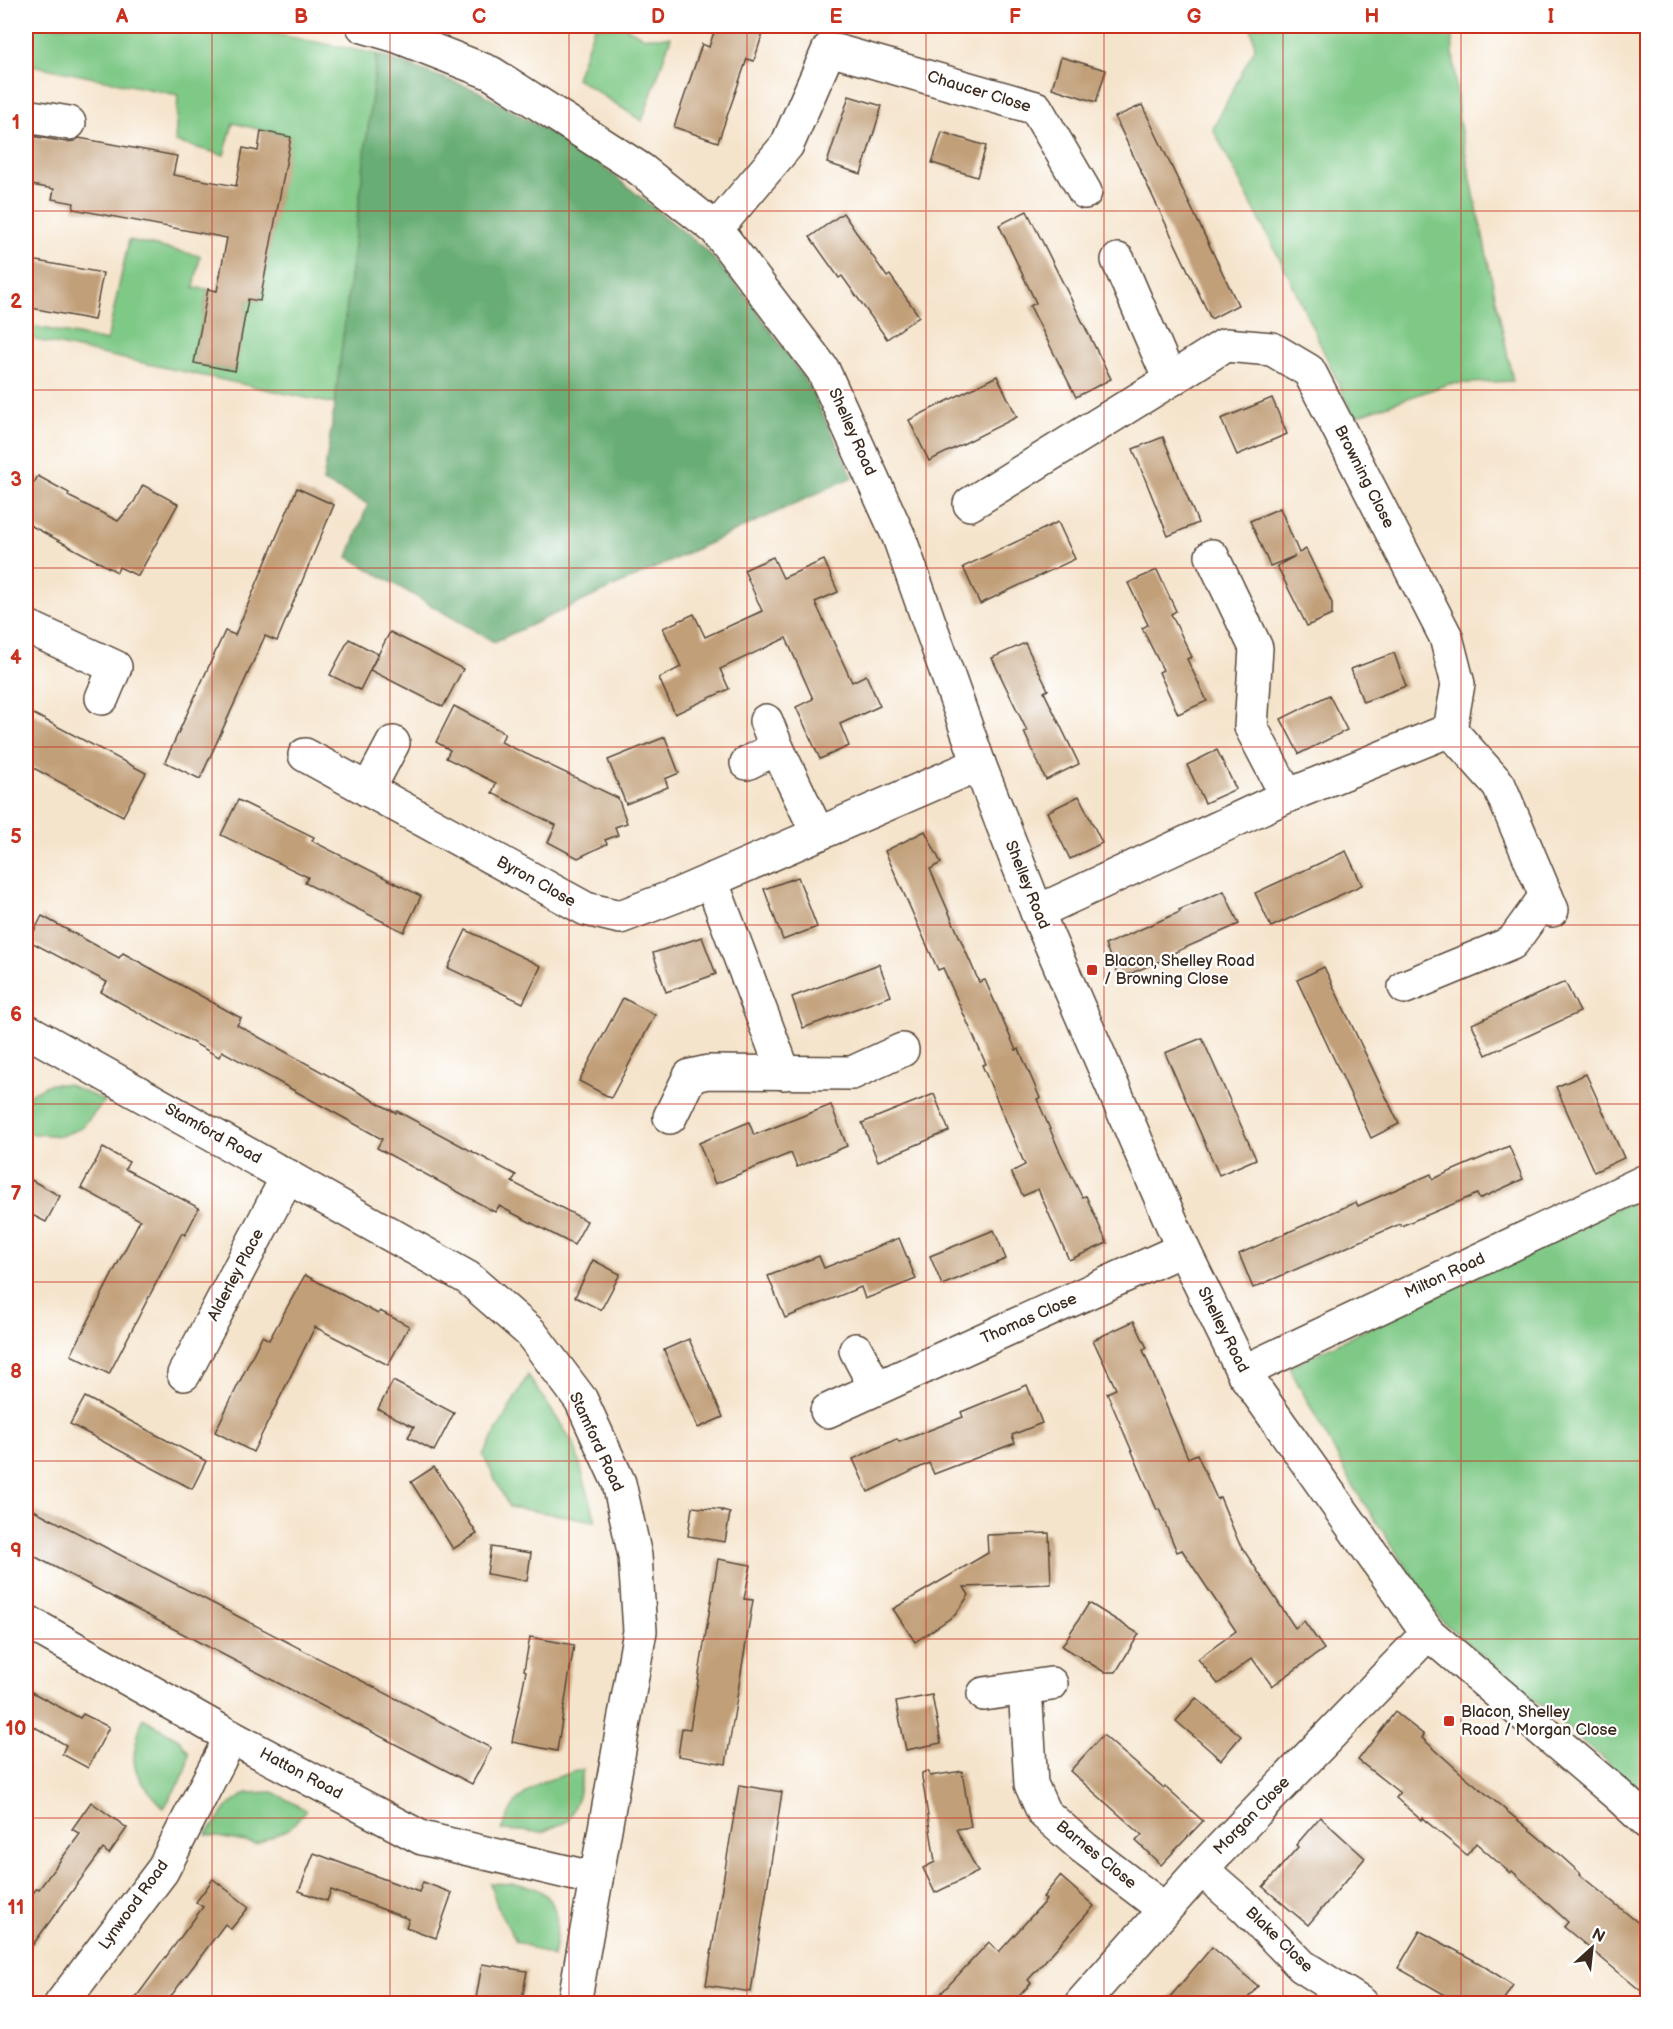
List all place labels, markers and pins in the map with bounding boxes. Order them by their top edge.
place label: Blacon, Shelley Road / Browning Close [1104,952,1255,989]
marker: Blacon, Shelley Road / Browning Close [1085,963,1099,977]
place label: Blacon, Shelley Road / Morgan Close [1461,1703,1617,1740]
marker: Blacon, Shelley Road / Morgan Close [1442,1714,1456,1728]

